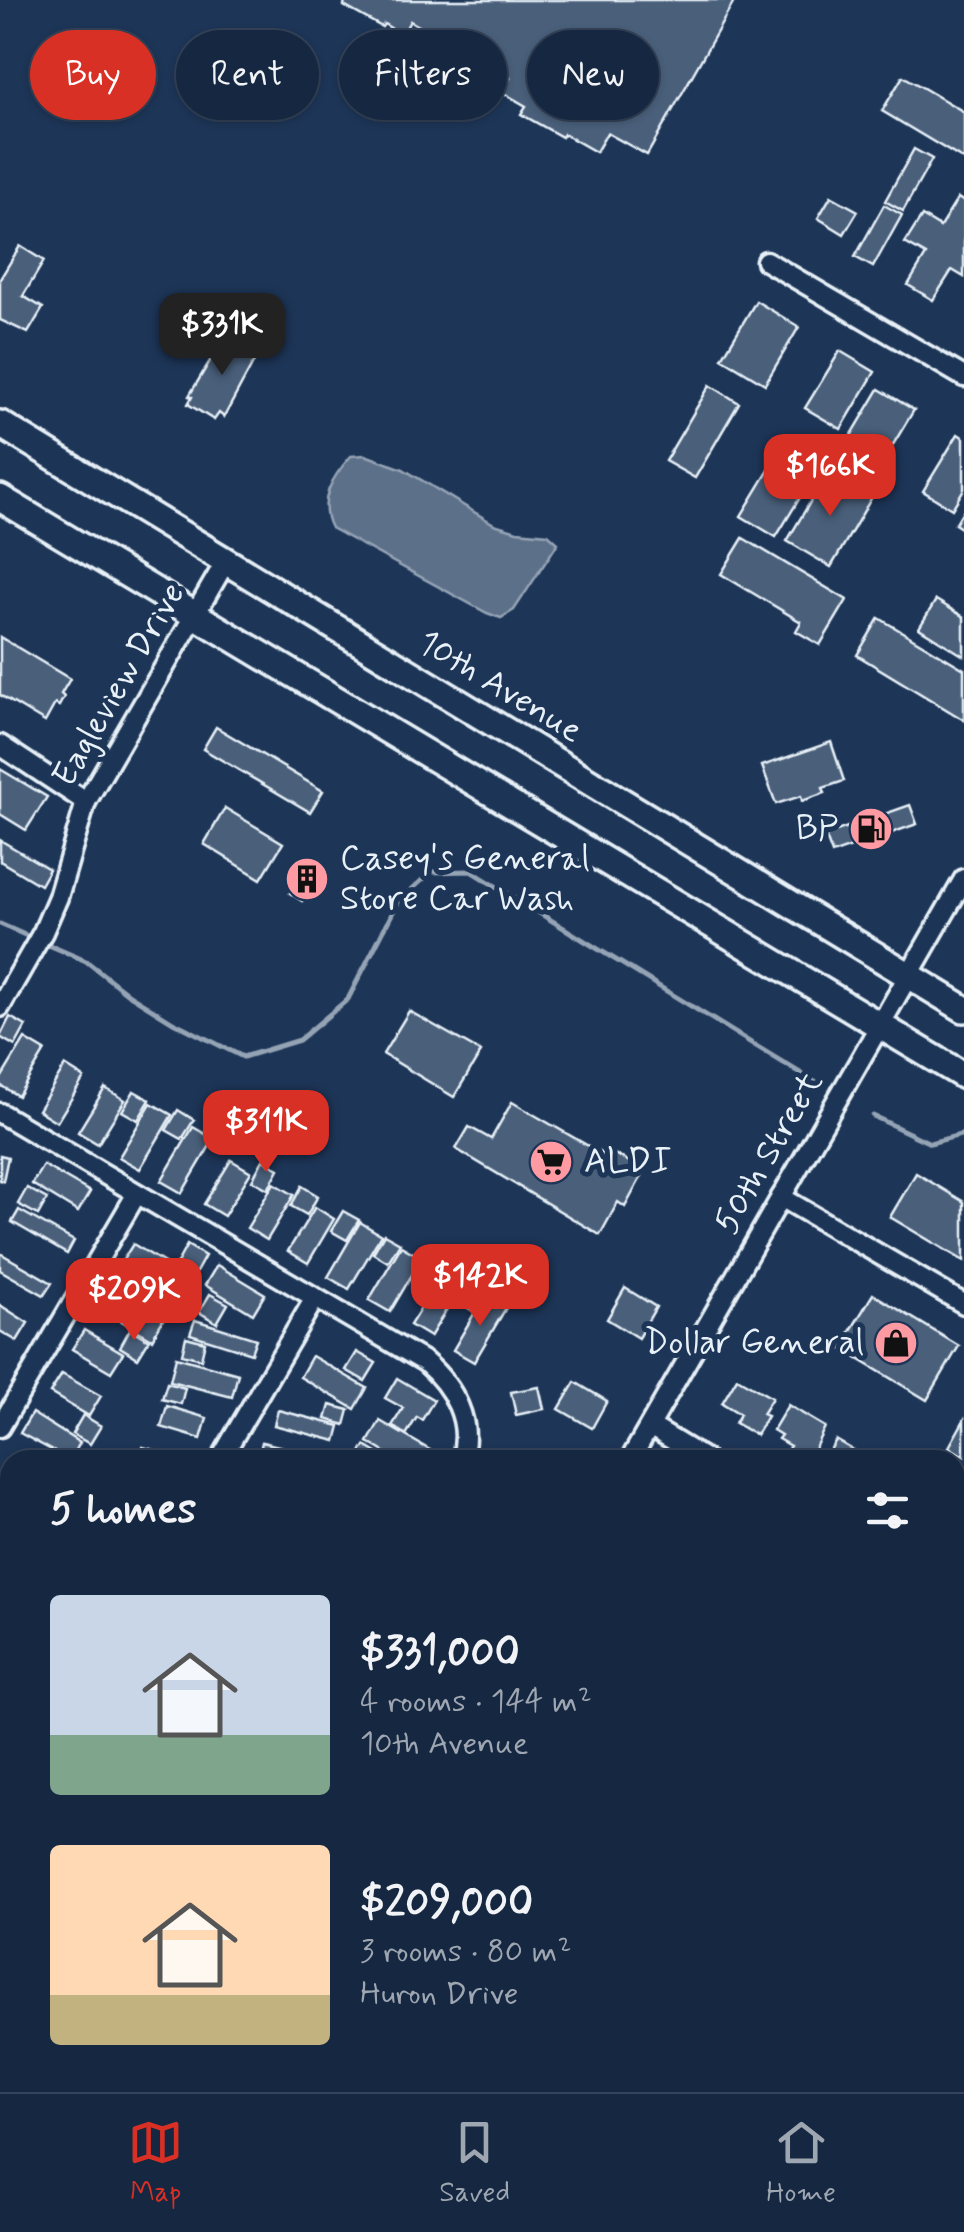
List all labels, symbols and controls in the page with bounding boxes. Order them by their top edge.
chip: Buy [30,30,156,120]
chip: Rent [176,30,319,120]
chip: Filters [339,30,507,120]
chip: New [527,30,659,120]
pin: $331K [152,293,292,378]
text: $331K [181,304,263,346]
pin: $166K [760,434,900,519]
text: $166K [786,445,874,487]
street label: Eagleview Drive [42,574,196,796]
street label: 10th Avenue [409,620,591,754]
place label: BP [796,806,838,852]
fuel station icon: BP [848,806,894,852]
place label: Casey's General Store Car Wash [340,836,590,922]
building icon: Casey's General Store Car Wash [284,856,330,902]
street label: 50th Street [704,1063,834,1243]
pin: $311K [196,1090,336,1175]
text: $311K [225,1101,307,1143]
supermarket icon: ALDI [528,1139,574,1185]
place label: ALDI [584,1139,671,1185]
pin: $142K [410,1244,550,1329]
text: $142K [433,1255,527,1297]
pin: $209K [64,1258,204,1343]
text: $209K [88,1269,180,1311]
place label: Dollar General [644,1320,864,1366]
shop icon: Dollar General [873,1320,919,1366]
text: 5 homes [50,1483,196,1538]
icon: filters [860,1483,915,1538]
text: $331,000 [360,1626,520,1681]
icon: home [130,1635,250,1755]
text: 4 rooms · 144 m² [360,1681,592,1723]
text: 10th Avenue [360,1723,528,1765]
text: $209,000 [360,1876,533,1931]
icon: home [130,1885,250,2005]
text: 3 rooms · 80 m² [360,1931,571,1973]
text: Huron Drive [360,1973,519,2015]
tab: Map [128,2115,183,2212]
tab: Saved [439,2115,510,2212]
tab: Home [766,2115,836,2212]

